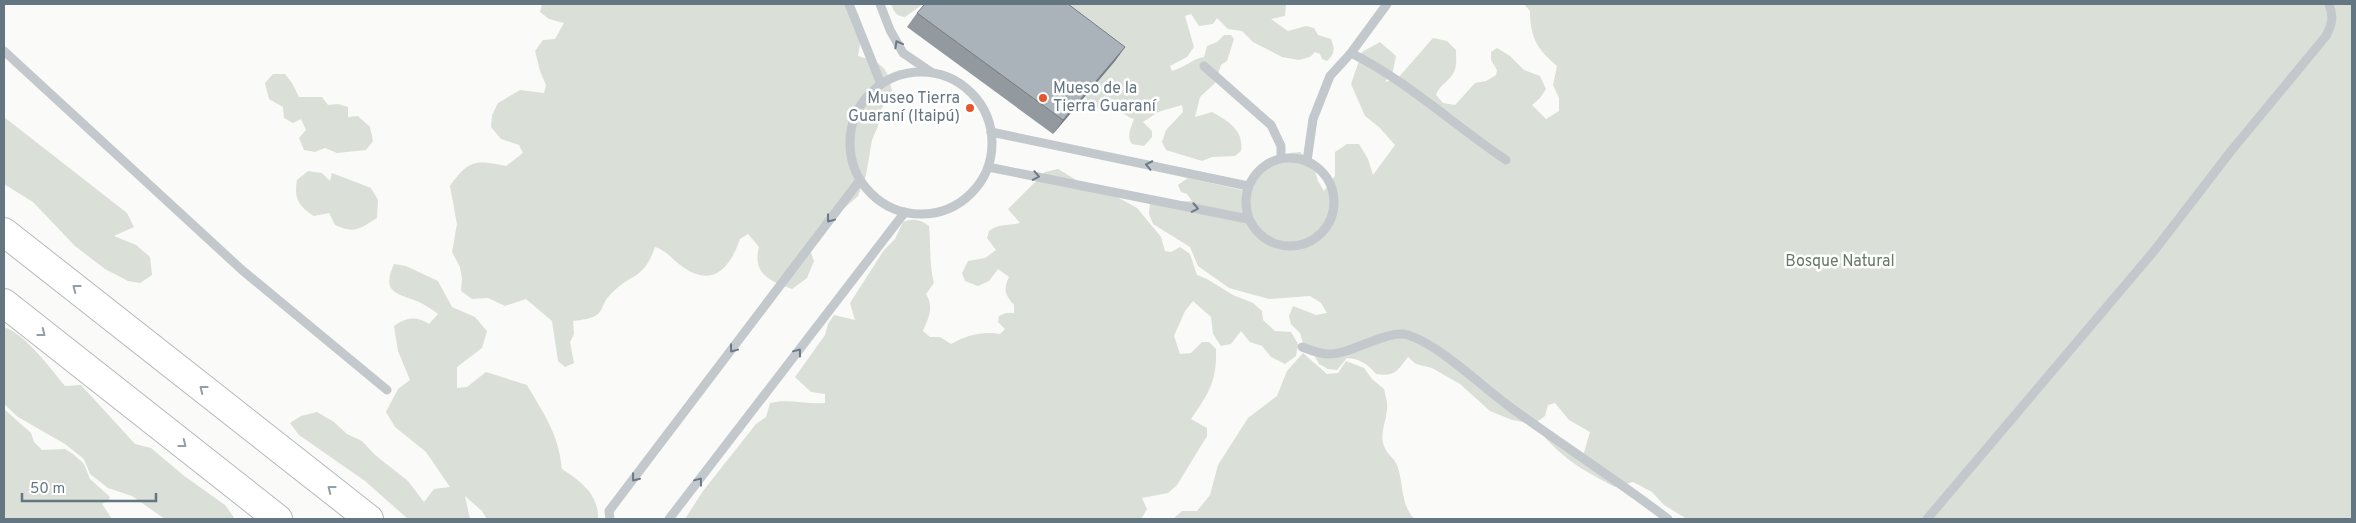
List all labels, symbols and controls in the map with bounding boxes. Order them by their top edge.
one-way arrow [894,41,904,50]
place label: Mueso de la Tierra Guaraní [1053,79,1158,117]
place label: Museo Tierra Guaraní (Itaipú) [848,89,960,127]
marker: Mueso de la Tierra Guaraní [1037,92,1049,104]
marker: Museo Tierra Guaraní (Itaipú) [964,102,976,114]
one-way arrow [1145,160,1153,171]
one-way arrow [1031,171,1040,181]
one-way arrow [1191,203,1199,213]
one-way arrow [828,213,836,222]
park label: Bosque Natural [1785,252,1895,272]
one-way arrow [72,285,81,294]
one-way arrow [36,327,46,336]
one-way arrow [731,343,739,352]
one-way arrow [792,349,800,358]
one-way arrow [200,386,209,394]
one-way arrow [177,439,186,447]
scale bar [22,470,156,502]
one-way arrow [632,472,640,481]
one-way arrow [693,478,701,487]
text: 50 m [30,480,65,499]
one-way arrow [328,487,337,495]

